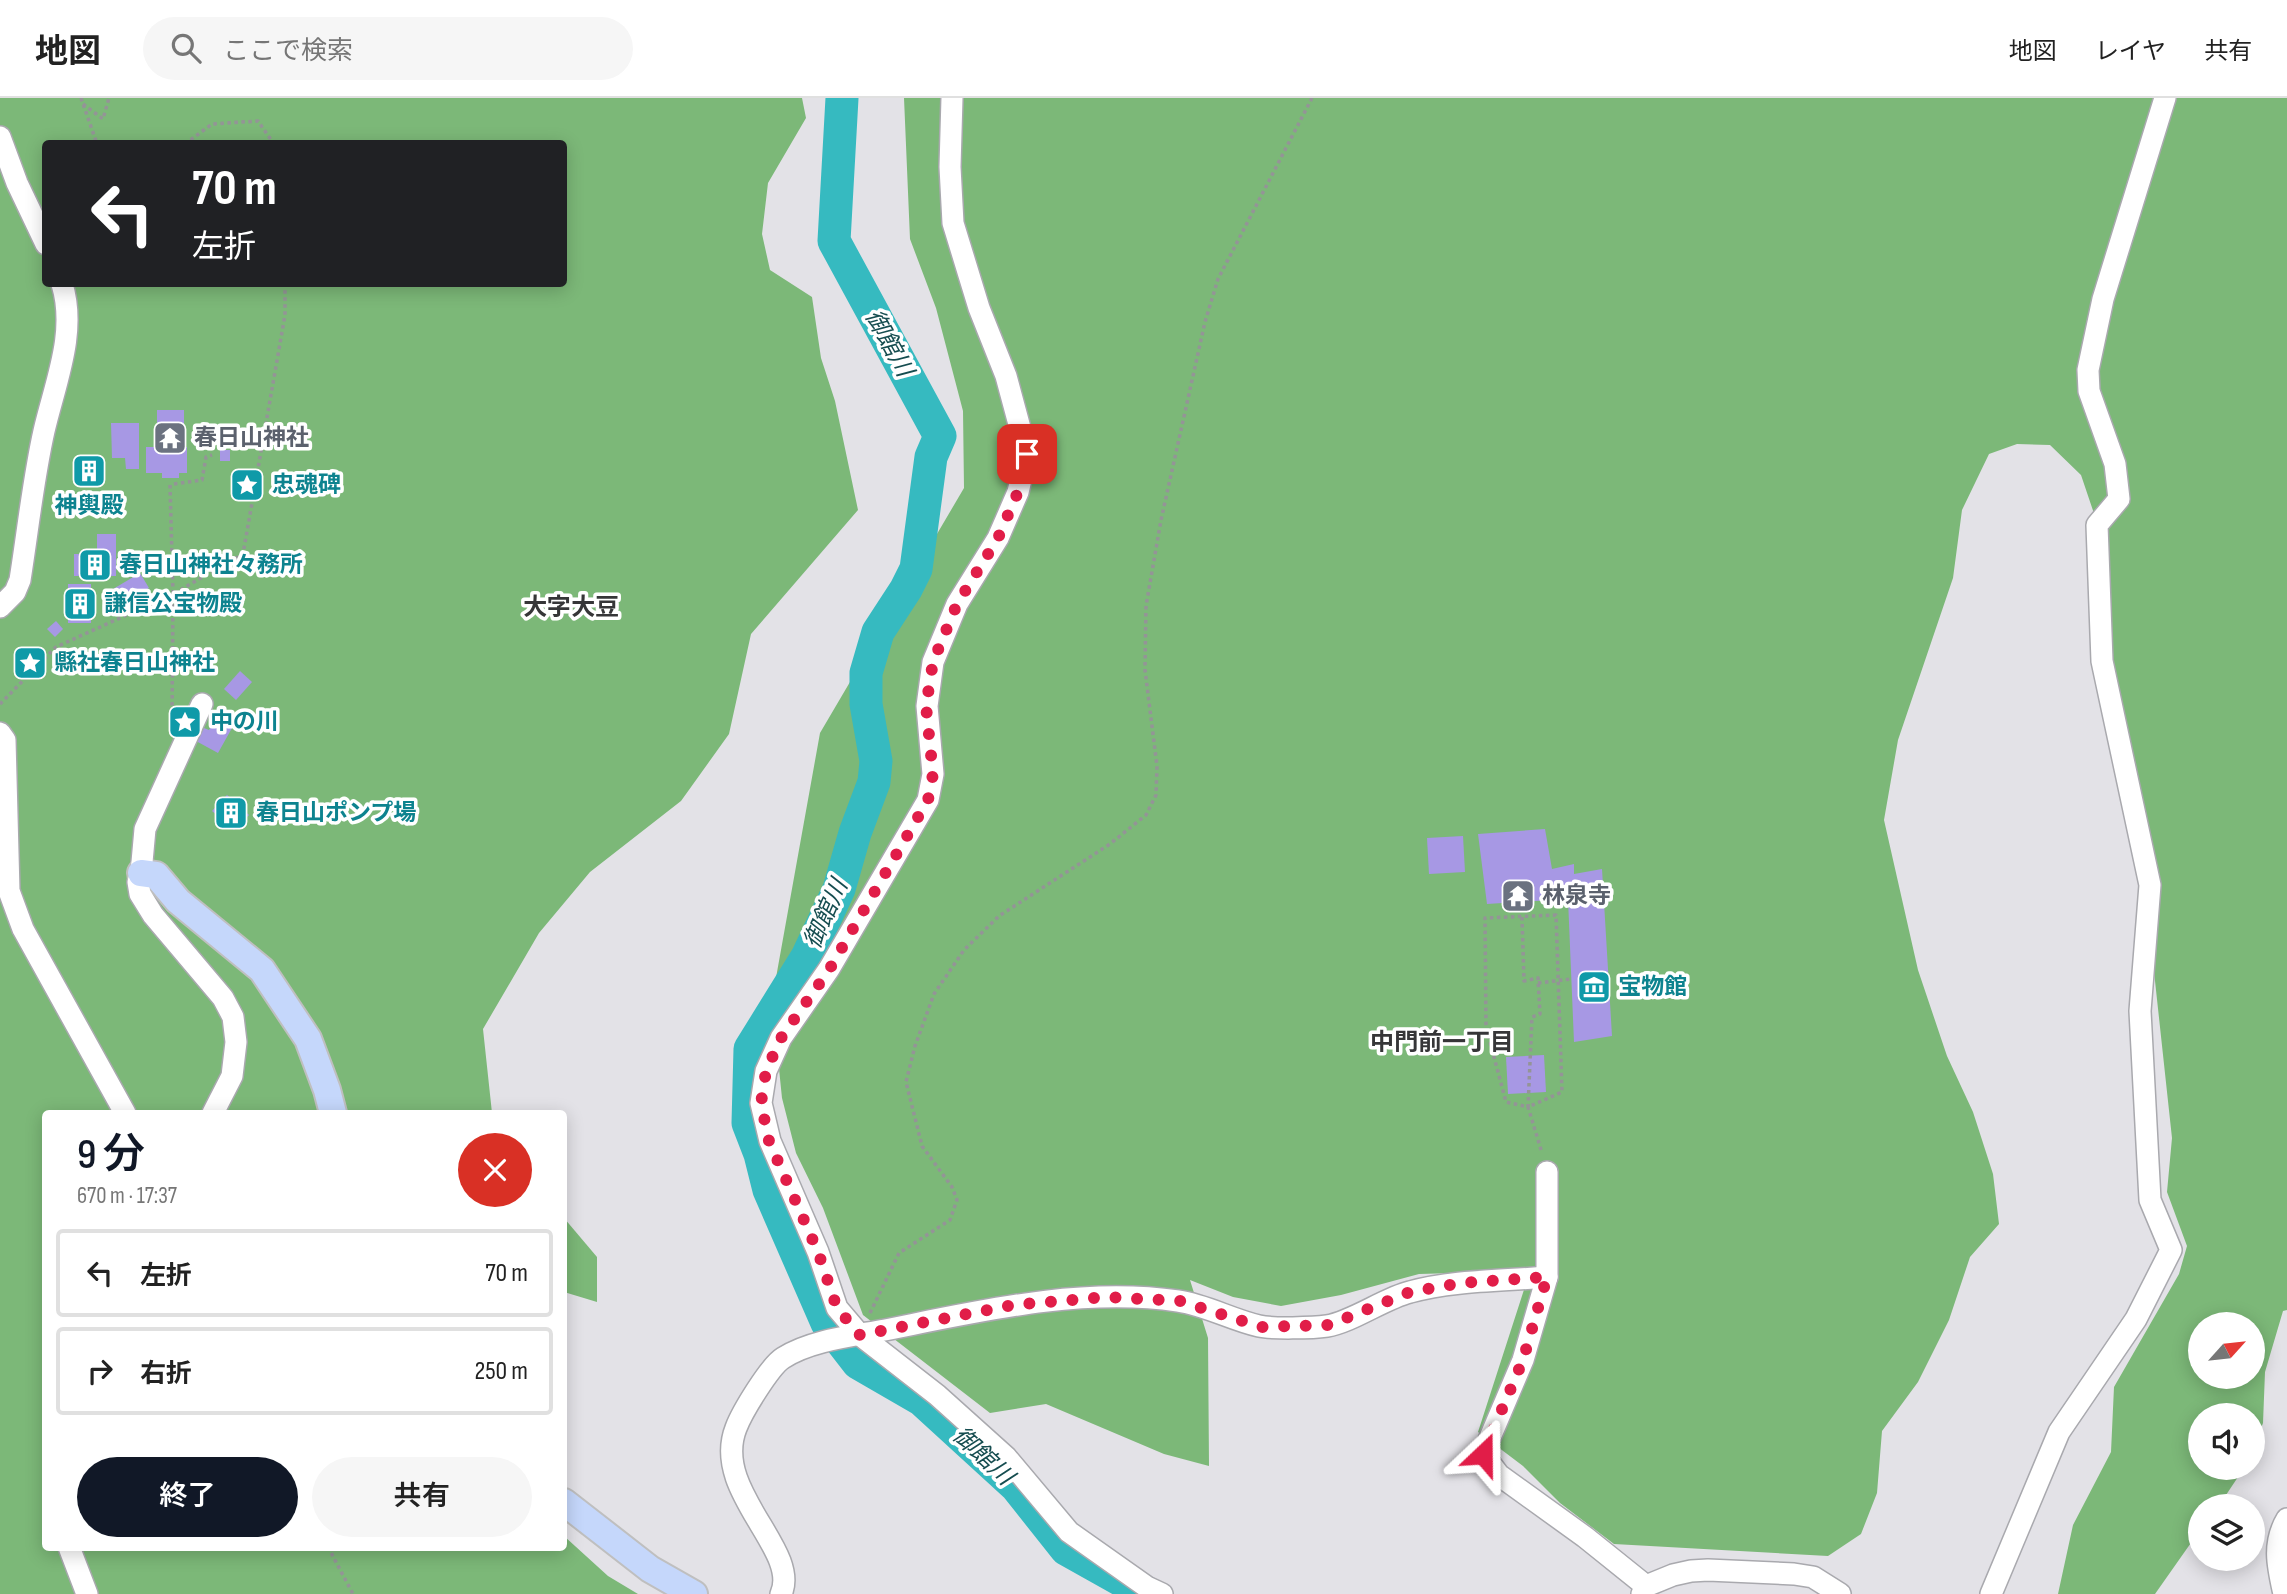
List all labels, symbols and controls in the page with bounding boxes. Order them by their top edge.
search box [143,17,633,80]
icon: search [167,29,205,67]
text: 地図 [35,32,101,72]
text: ここで検索 [223,36,353,67]
text: 地図 [2009,37,2057,66]
text: レイヤ [2095,37,2166,66]
text: 共有 [2204,37,2252,66]
text: 70 m [192,160,277,219]
icon: left [77,168,168,259]
text: 左折 [192,228,256,267]
water label: 御館川 [859,304,921,384]
temple icon: 春日山神社 [151,419,189,457]
place label: 春日山神社 [194,424,309,452]
pin [997,424,1057,484]
icon: arrive [1008,435,1046,473]
building icon: 神輿殿 [70,452,108,490]
place icon: 忠魂碑 [228,466,266,504]
place label: 忠魂碑 [272,471,341,499]
place label: 神輿殿 [55,492,124,520]
building icon: 春日山神社々務所 [76,546,114,584]
place label: 春日山神社々務所 [119,551,303,579]
building icon: 謙信公宝物殿 [61,585,99,623]
place label: 謙信公宝物殿 [104,590,242,618]
district label: 大字大豆 [523,593,619,622]
place icon: 縣社春日山神社 [11,644,49,682]
place label: 縣社春日山神社 [54,649,215,677]
place icon: 中の川 [166,703,204,741]
place label: 中の川 [210,708,279,736]
building icon: 春日山ポンプ場 [212,794,250,832]
place label: 春日山ポンプ場 [256,799,416,827]
water label: 御館川 [798,872,855,953]
temple icon: 林泉寺 [1499,877,1537,915]
place label: 林泉寺 [1542,882,1611,910]
museum icon: 宝物館 [1575,968,1613,1006]
place label: 宝物館 [1618,973,1687,1001]
district label: 中門前一丁目 [1370,1028,1514,1057]
text: 9 分 [77,1130,145,1181]
button: close [458,1133,532,1207]
text: 670 m · 17:37 [77,1182,177,1210]
icon: left [81,1254,119,1292]
text: 70 m [485,1258,528,1289]
text: 左折 [140,1261,192,1292]
north arrow [2188,1312,2264,1390]
map controls [2188,1312,2265,1571]
icon: right [81,1352,119,1390]
text: 250 m [474,1356,528,1387]
text: 右折 [140,1359,192,1390]
button: sound [2188,1403,2265,1480]
position arrow [1446,1417,1520,1491]
water label: 御館川 [947,1421,1021,1493]
button: 終了 [77,1457,298,1537]
button: 共有 [312,1457,532,1537]
button: layers [2188,1494,2265,1571]

